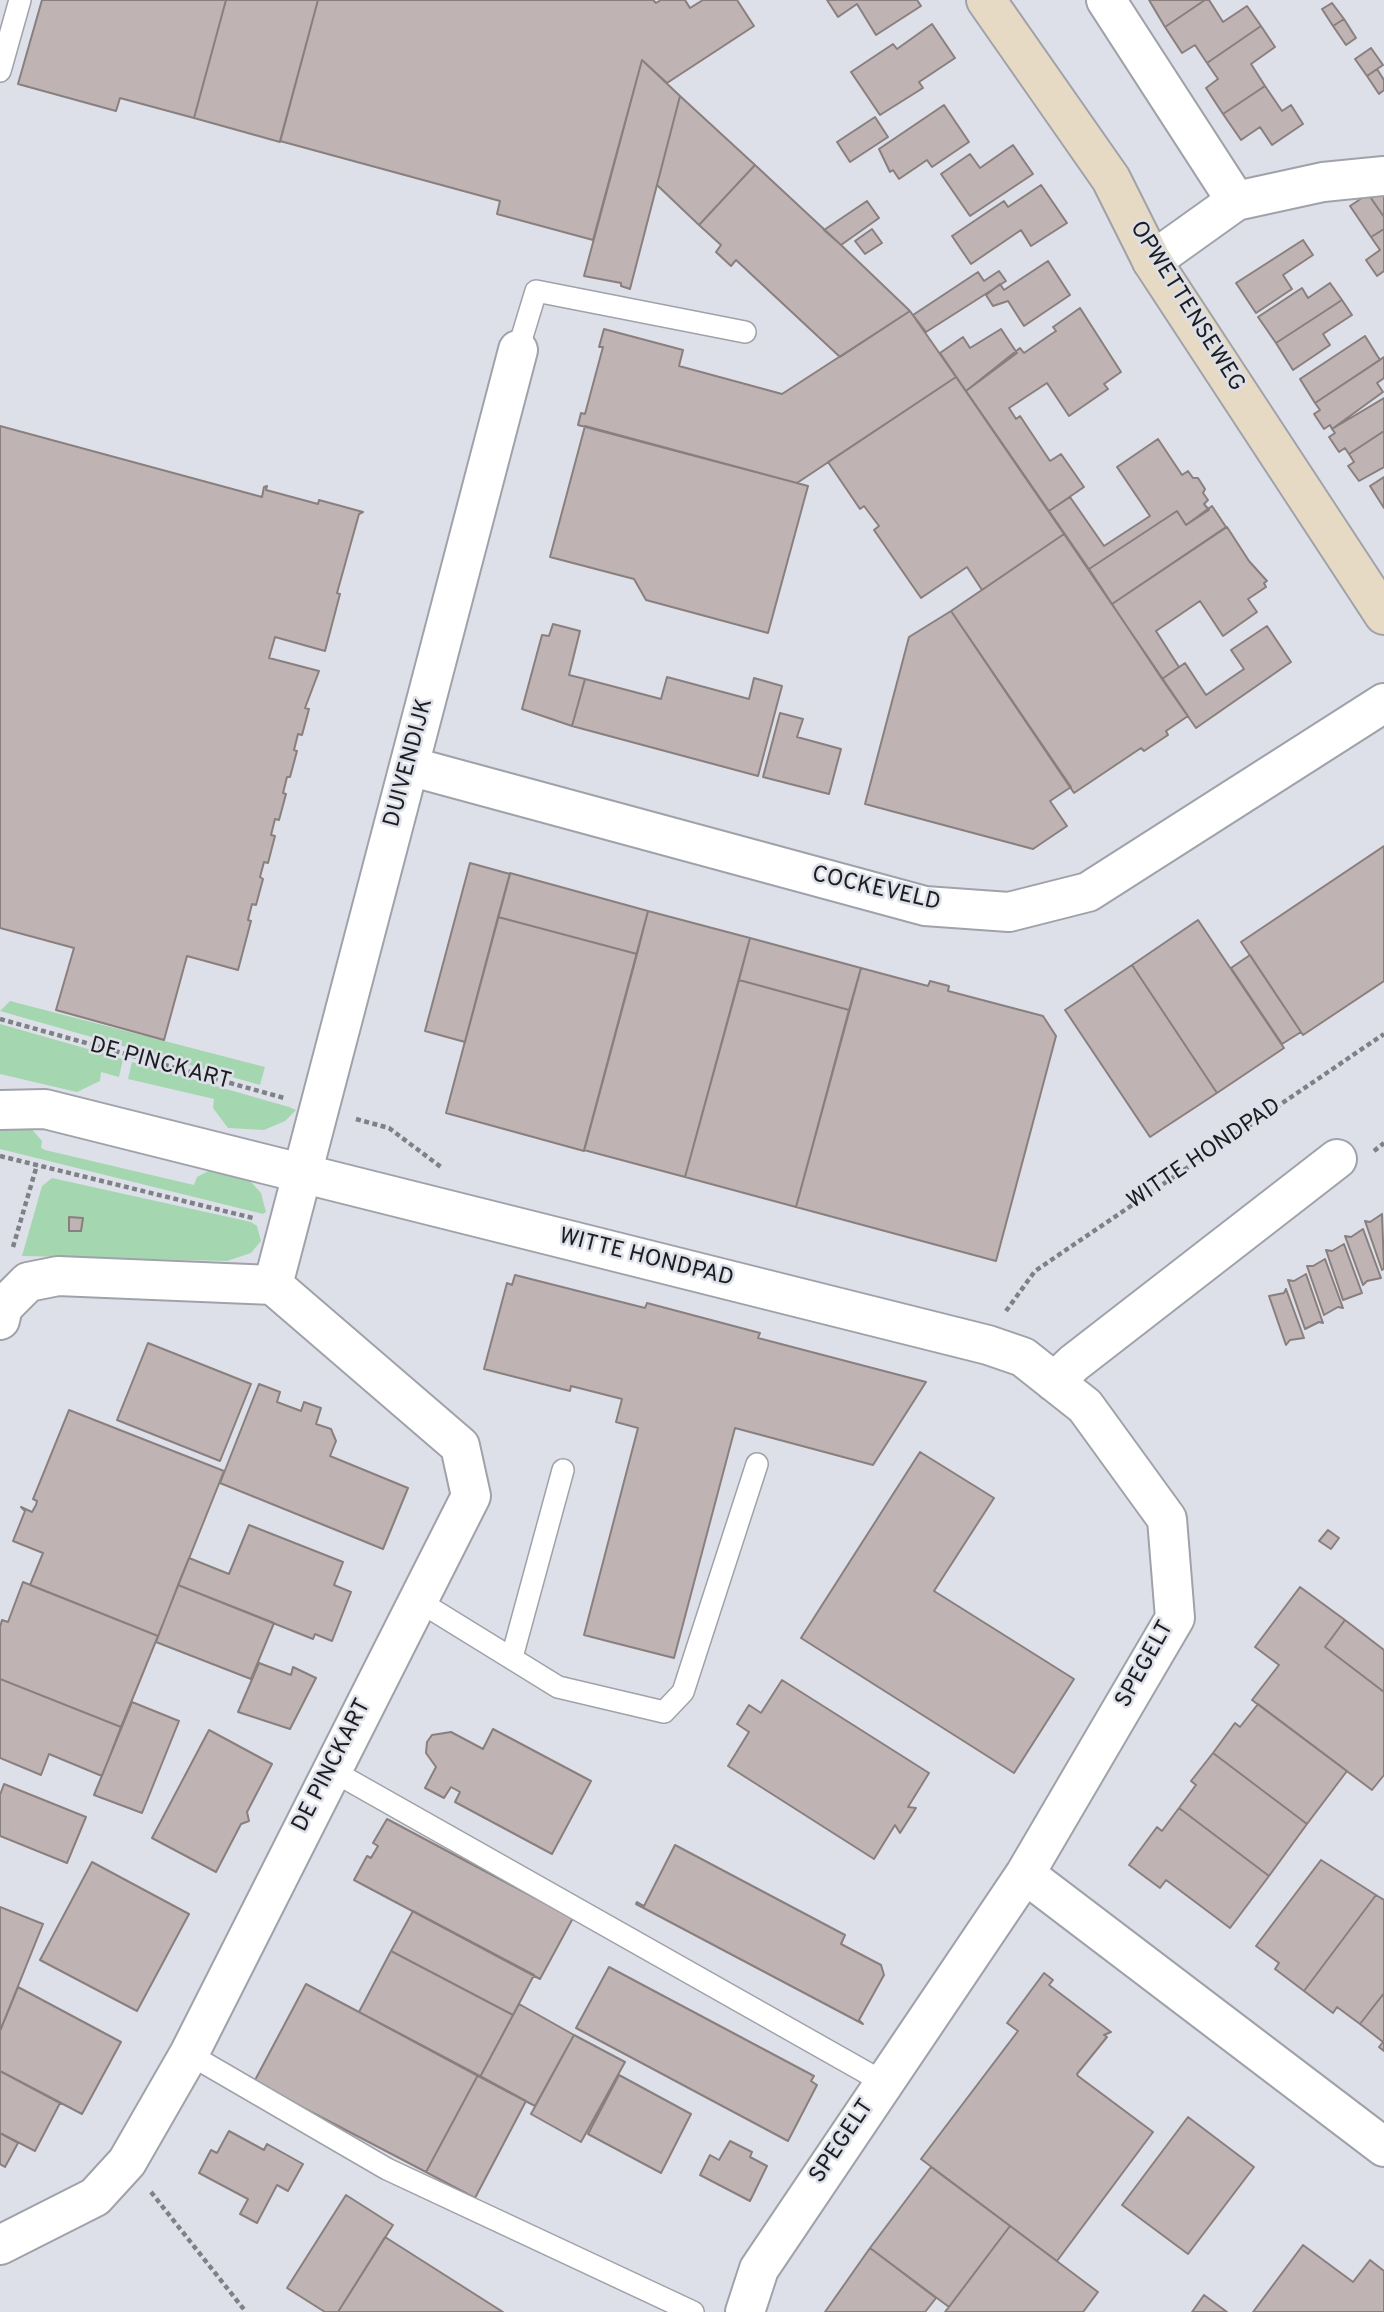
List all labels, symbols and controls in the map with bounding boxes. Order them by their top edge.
street label: OPWETTENSEWEG [1122,217,1250,397]
street label: DUIVENDIJK [380,696,440,830]
street label: COCKEVELD [809,862,943,918]
street label: DE PINCKART [86,1033,234,1097]
street label: WITTE HONDPAD [1123,1094,1287,1216]
street label: WITTE HONDPAD [556,1224,736,1294]
street label: SPEGELT [1111,1617,1181,1713]
street label: DE PINCKART [288,1695,378,1837]
street label: SPEGELT [805,2095,881,2189]

